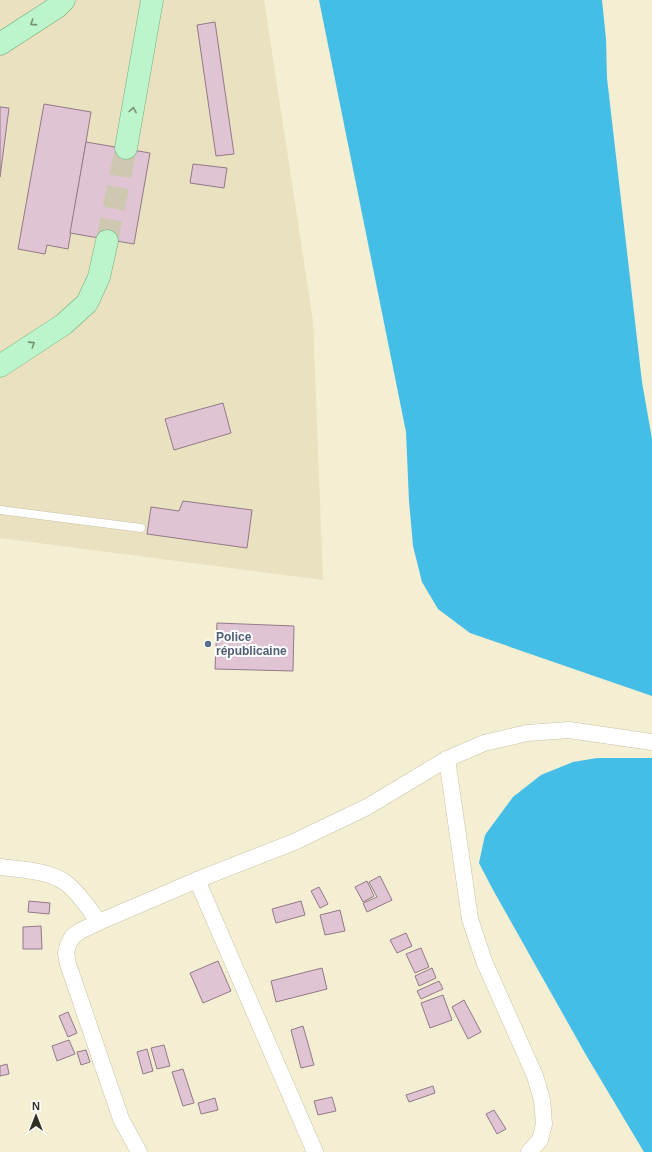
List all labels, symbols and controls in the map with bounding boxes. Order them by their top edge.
one-way arrow [30,18,37,25]
one-way arrow [128,107,136,113]
one-way arrow [28,341,35,349]
place label: Police républicaine [216,630,287,658]
marker: Police républicaine [203,639,213,649]
north arrow [16,1096,56,1136]
text: N [32,1100,40,1112]

